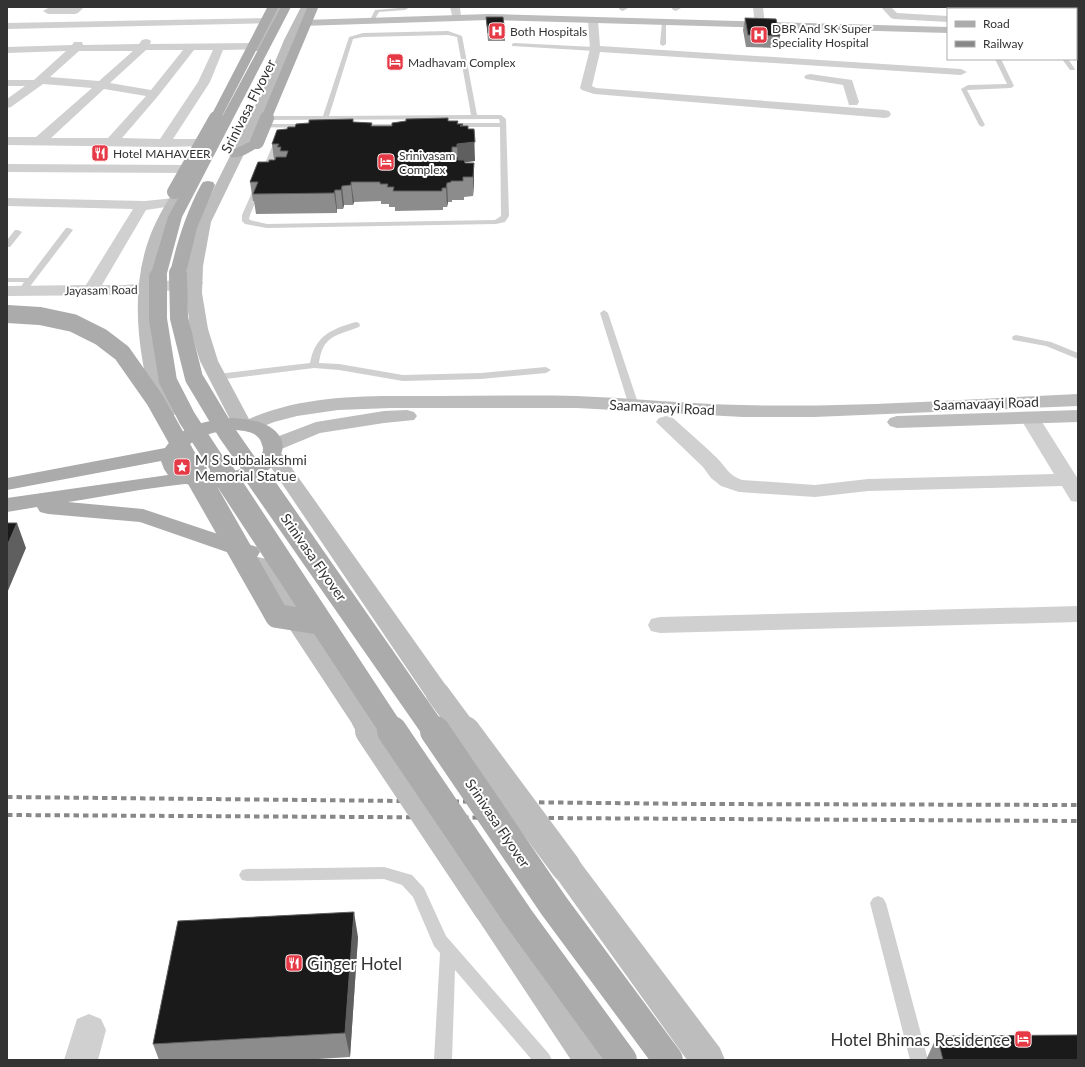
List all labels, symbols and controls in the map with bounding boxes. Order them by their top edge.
legend [947,8,1077,60]
text: Road [983,16,1010,31]
hospital icon: Both Hospitals [487,21,507,41]
place label: DBR And SK Super Speciality Hospital [772,21,872,50]
place label: Both Hospitals [510,24,587,39]
hospital icon: DBR And SK Super Speciality Hospital [749,25,769,45]
text: Railway [983,36,1024,51]
hotel icon: Madhavam Complex [385,52,405,72]
place label: Madhavam Complex [408,55,516,70]
street label: Srinivasa Flyover [217,56,279,156]
restaurant icon: Hotel MAHAVEER [90,143,110,163]
place label: Hotel MAHAVEER [113,146,211,161]
place label: Srinivasam Complex [399,148,455,177]
hotel icon: Srinivasam Complex [376,152,396,172]
street label: Jayasam Road [64,282,138,298]
street label: Saamavaayi Road [933,393,1039,413]
street label: Saamavaayi Road [609,396,715,418]
place label: M S Subbalakshmi Memorial Statue [195,451,307,484]
place icon: M S Subbalakshmi Memorial Statue [172,457,192,477]
street label: Srinivasa Flyover [277,510,351,604]
street label: Srinivasa Flyover [462,776,534,870]
restaurant icon: Ginger Hotel [284,953,304,973]
place label: Ginger Hotel [307,953,402,974]
place label: Hotel Bhimas Residence [830,1029,1010,1050]
hotel icon: Hotel Bhimas Residence [1013,1029,1033,1049]

